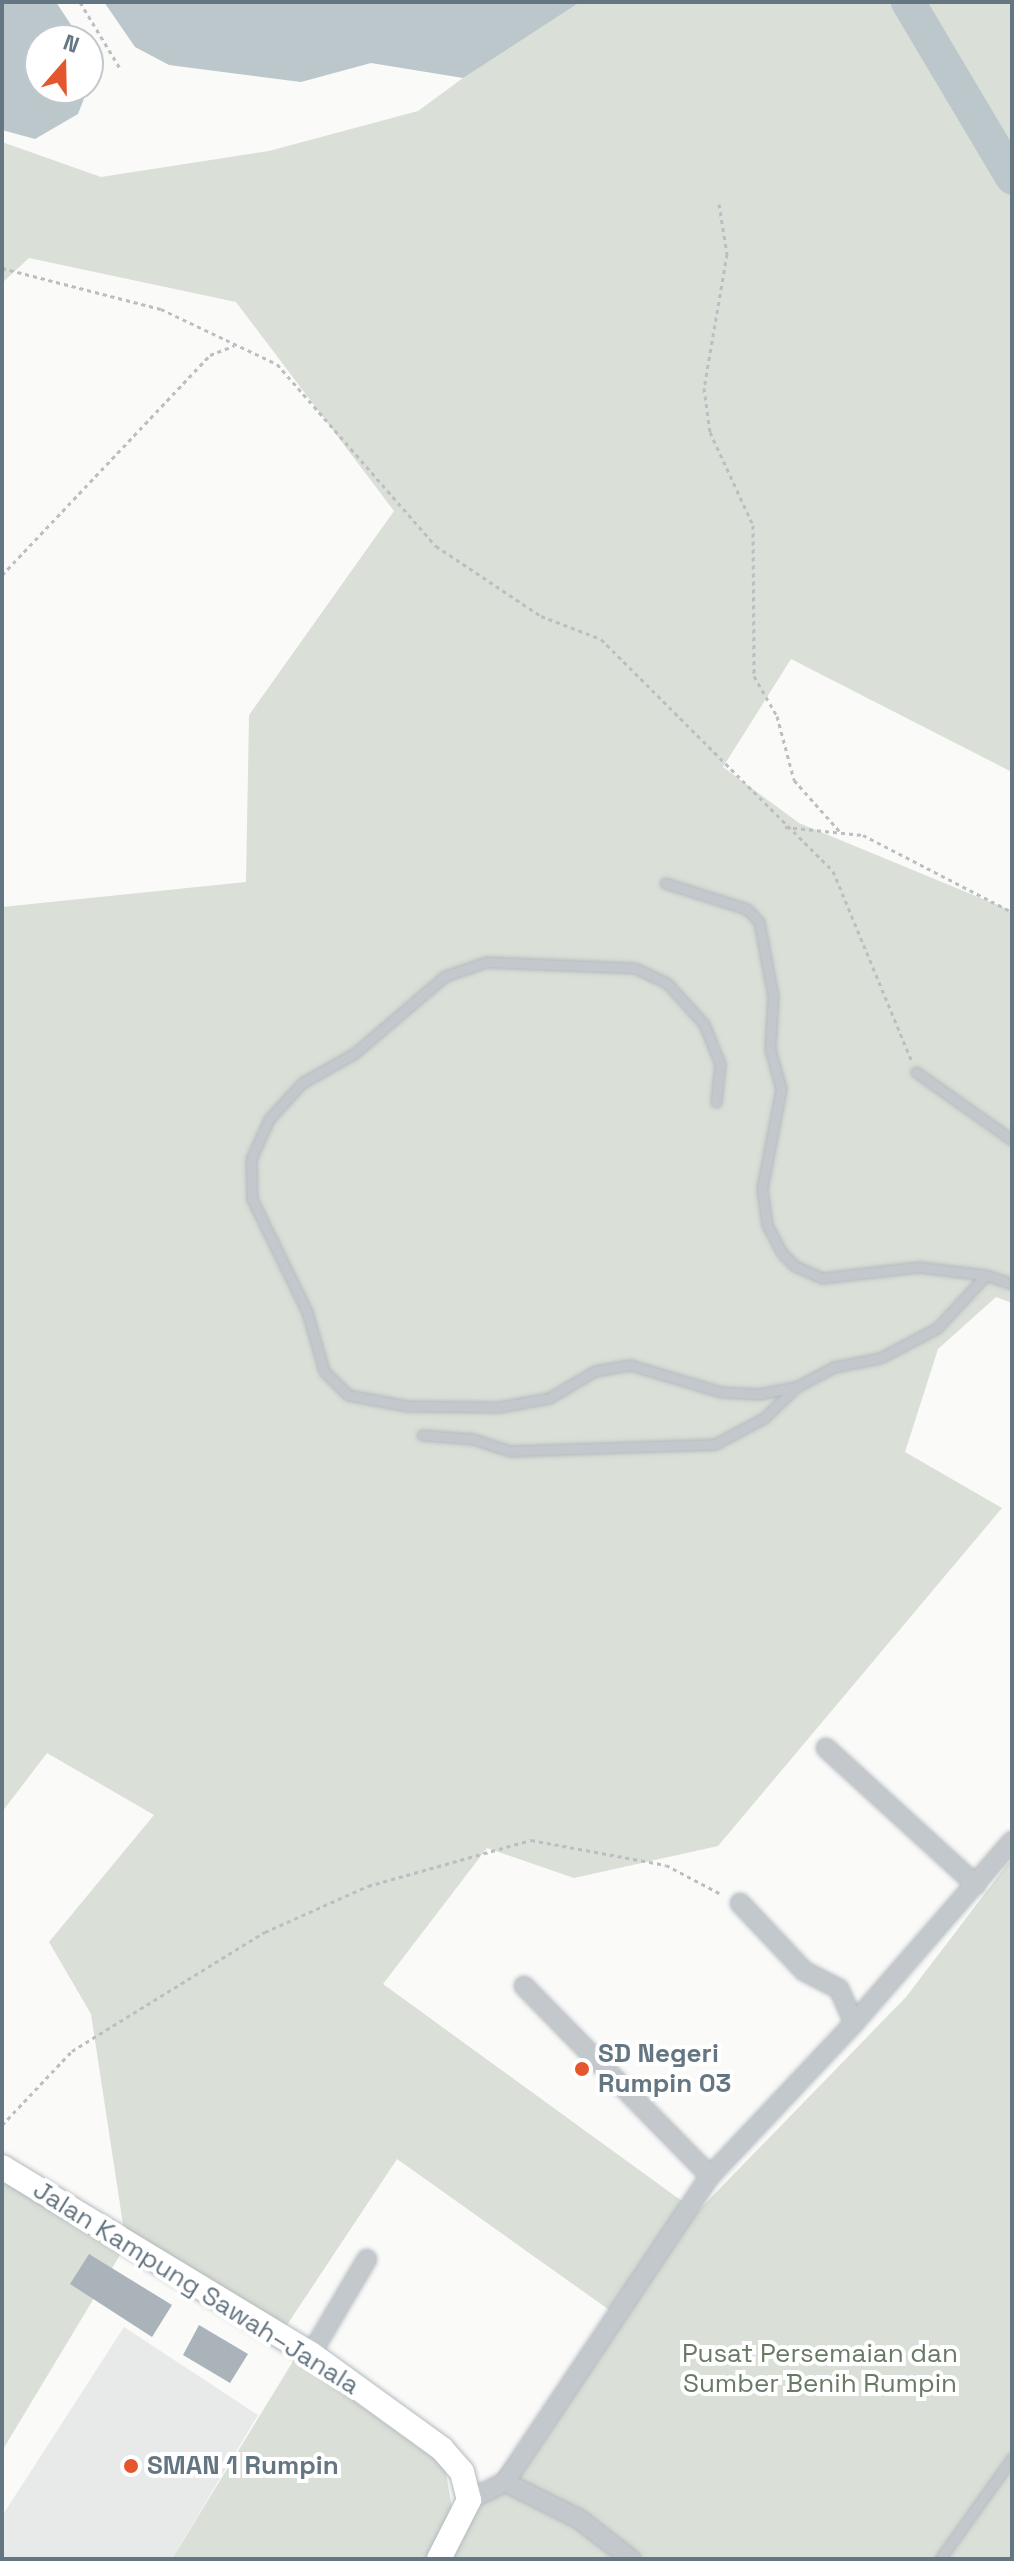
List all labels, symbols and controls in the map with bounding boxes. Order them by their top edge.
north arrow [24,24,104,104]
text: N [60,28,83,59]
place label: SD Negeri Rumpin 03 [598,2038,731,2100]
marker: SD Negeri Rumpin 03 [573,2060,591,2078]
street label: Jalan Kampung Sawah–Janala [27,2174,365,2402]
park label: Pusat Persemaian dan Sumber Benih Rumpin [682,2338,958,2400]
place label: SMAN 1 Rumpin [147,2450,339,2482]
marker: SMAN 1 Rumpin [122,2457,140,2475]

